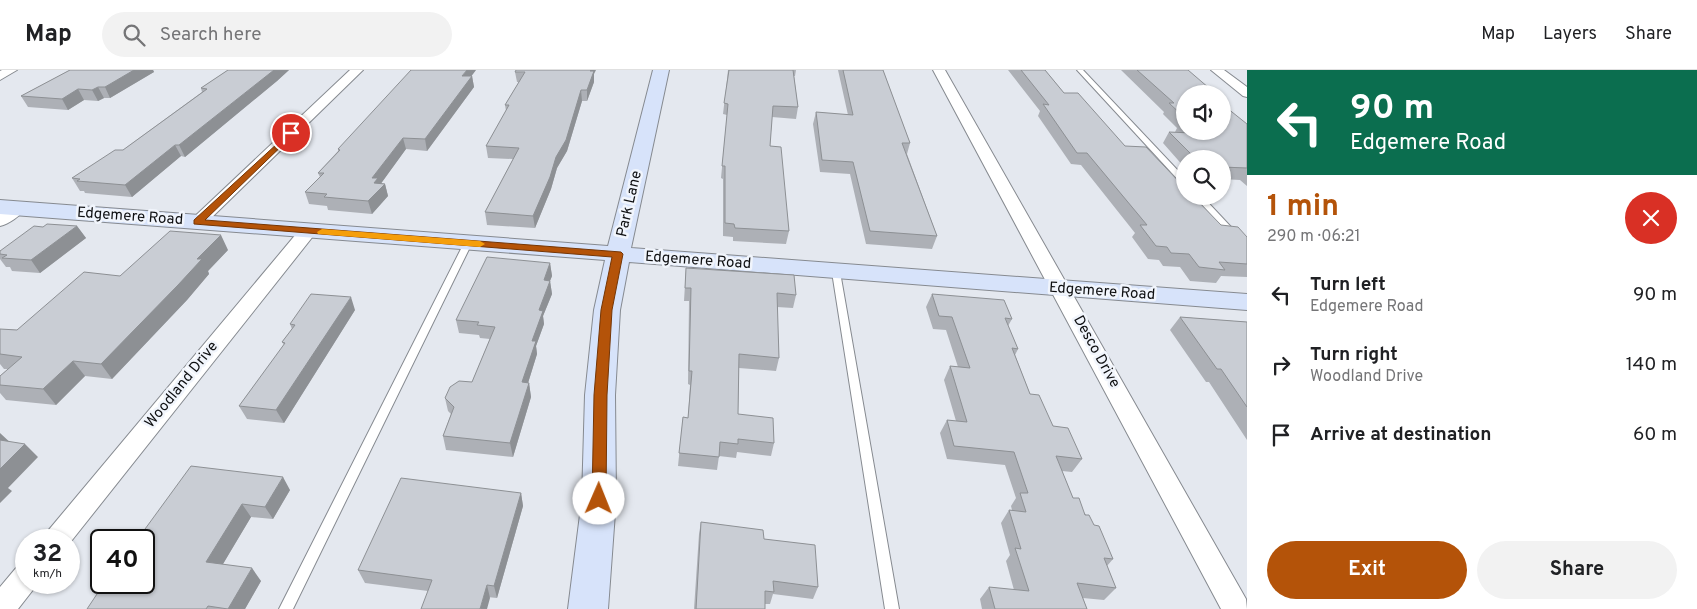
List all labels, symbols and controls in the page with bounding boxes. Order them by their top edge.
search box [102,12,452,57]
text: Map [25,20,72,50]
icon: search [120,21,148,49]
text: Search here [160,23,261,47]
text: Map [1481,23,1515,46]
text: Layers [1543,23,1597,46]
text: Share [1625,23,1672,46]
map controls [1176,85,1231,205]
button: sound [1176,85,1231,140]
text: 90 m [1350,87,1434,131]
icon: left [1267,90,1332,155]
pin [270,112,312,154]
icon: arrive [277,119,305,147]
text: Edgemere Road [1350,130,1506,157]
button: search [1176,150,1231,205]
street label: Park Lane [613,169,647,239]
text: 1 min [1267,189,1339,226]
button: close [1625,192,1677,244]
street label: Edgemere Road [76,204,184,230]
text: 290 m · 06:21 [1267,227,1361,247]
street label: Edgemere Road [644,248,752,274]
text: Turn left [1310,273,1386,297]
street label: Edgemere Road [1048,279,1156,305]
icon: left [1267,281,1295,309]
text: 90 m [1633,283,1677,307]
text: Edgemere Road [1310,297,1424,317]
street label: Desco Drive [1068,312,1124,392]
street label: Woodland Drive [141,338,223,432]
text: Turn right [1310,343,1398,367]
icon: right [1267,351,1295,379]
text: 140 m [1626,353,1677,377]
text: Woodland Drive [1310,367,1423,387]
icon: arrive [1267,421,1295,449]
text: Arrive at destination [1310,423,1491,447]
text: 60 m [1633,423,1677,447]
position arrow [572,472,624,524]
speed limit sign: 40 [90,529,155,594]
text: 32 [33,539,62,571]
button: Exit [1267,541,1467,599]
button: Share [1477,541,1677,599]
text: km/h [33,566,62,582]

